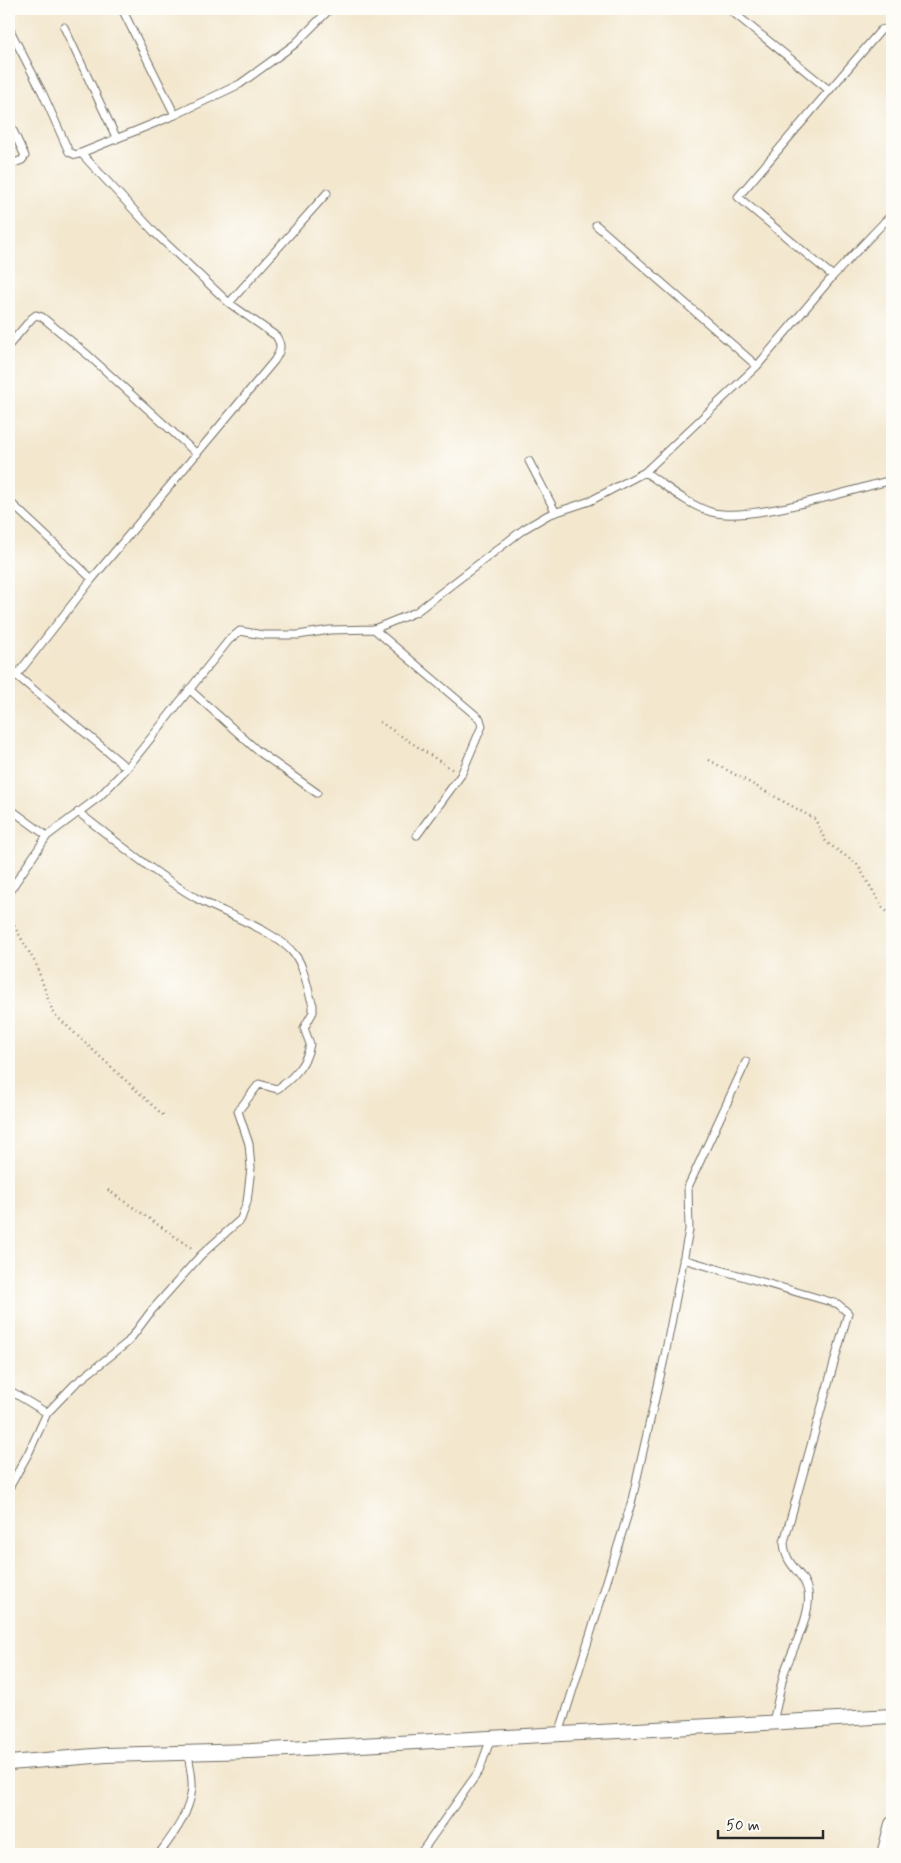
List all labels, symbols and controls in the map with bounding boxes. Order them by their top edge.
scale bar [718,1808,824,1840]
text: 50 m [726,1816,760,1836]

